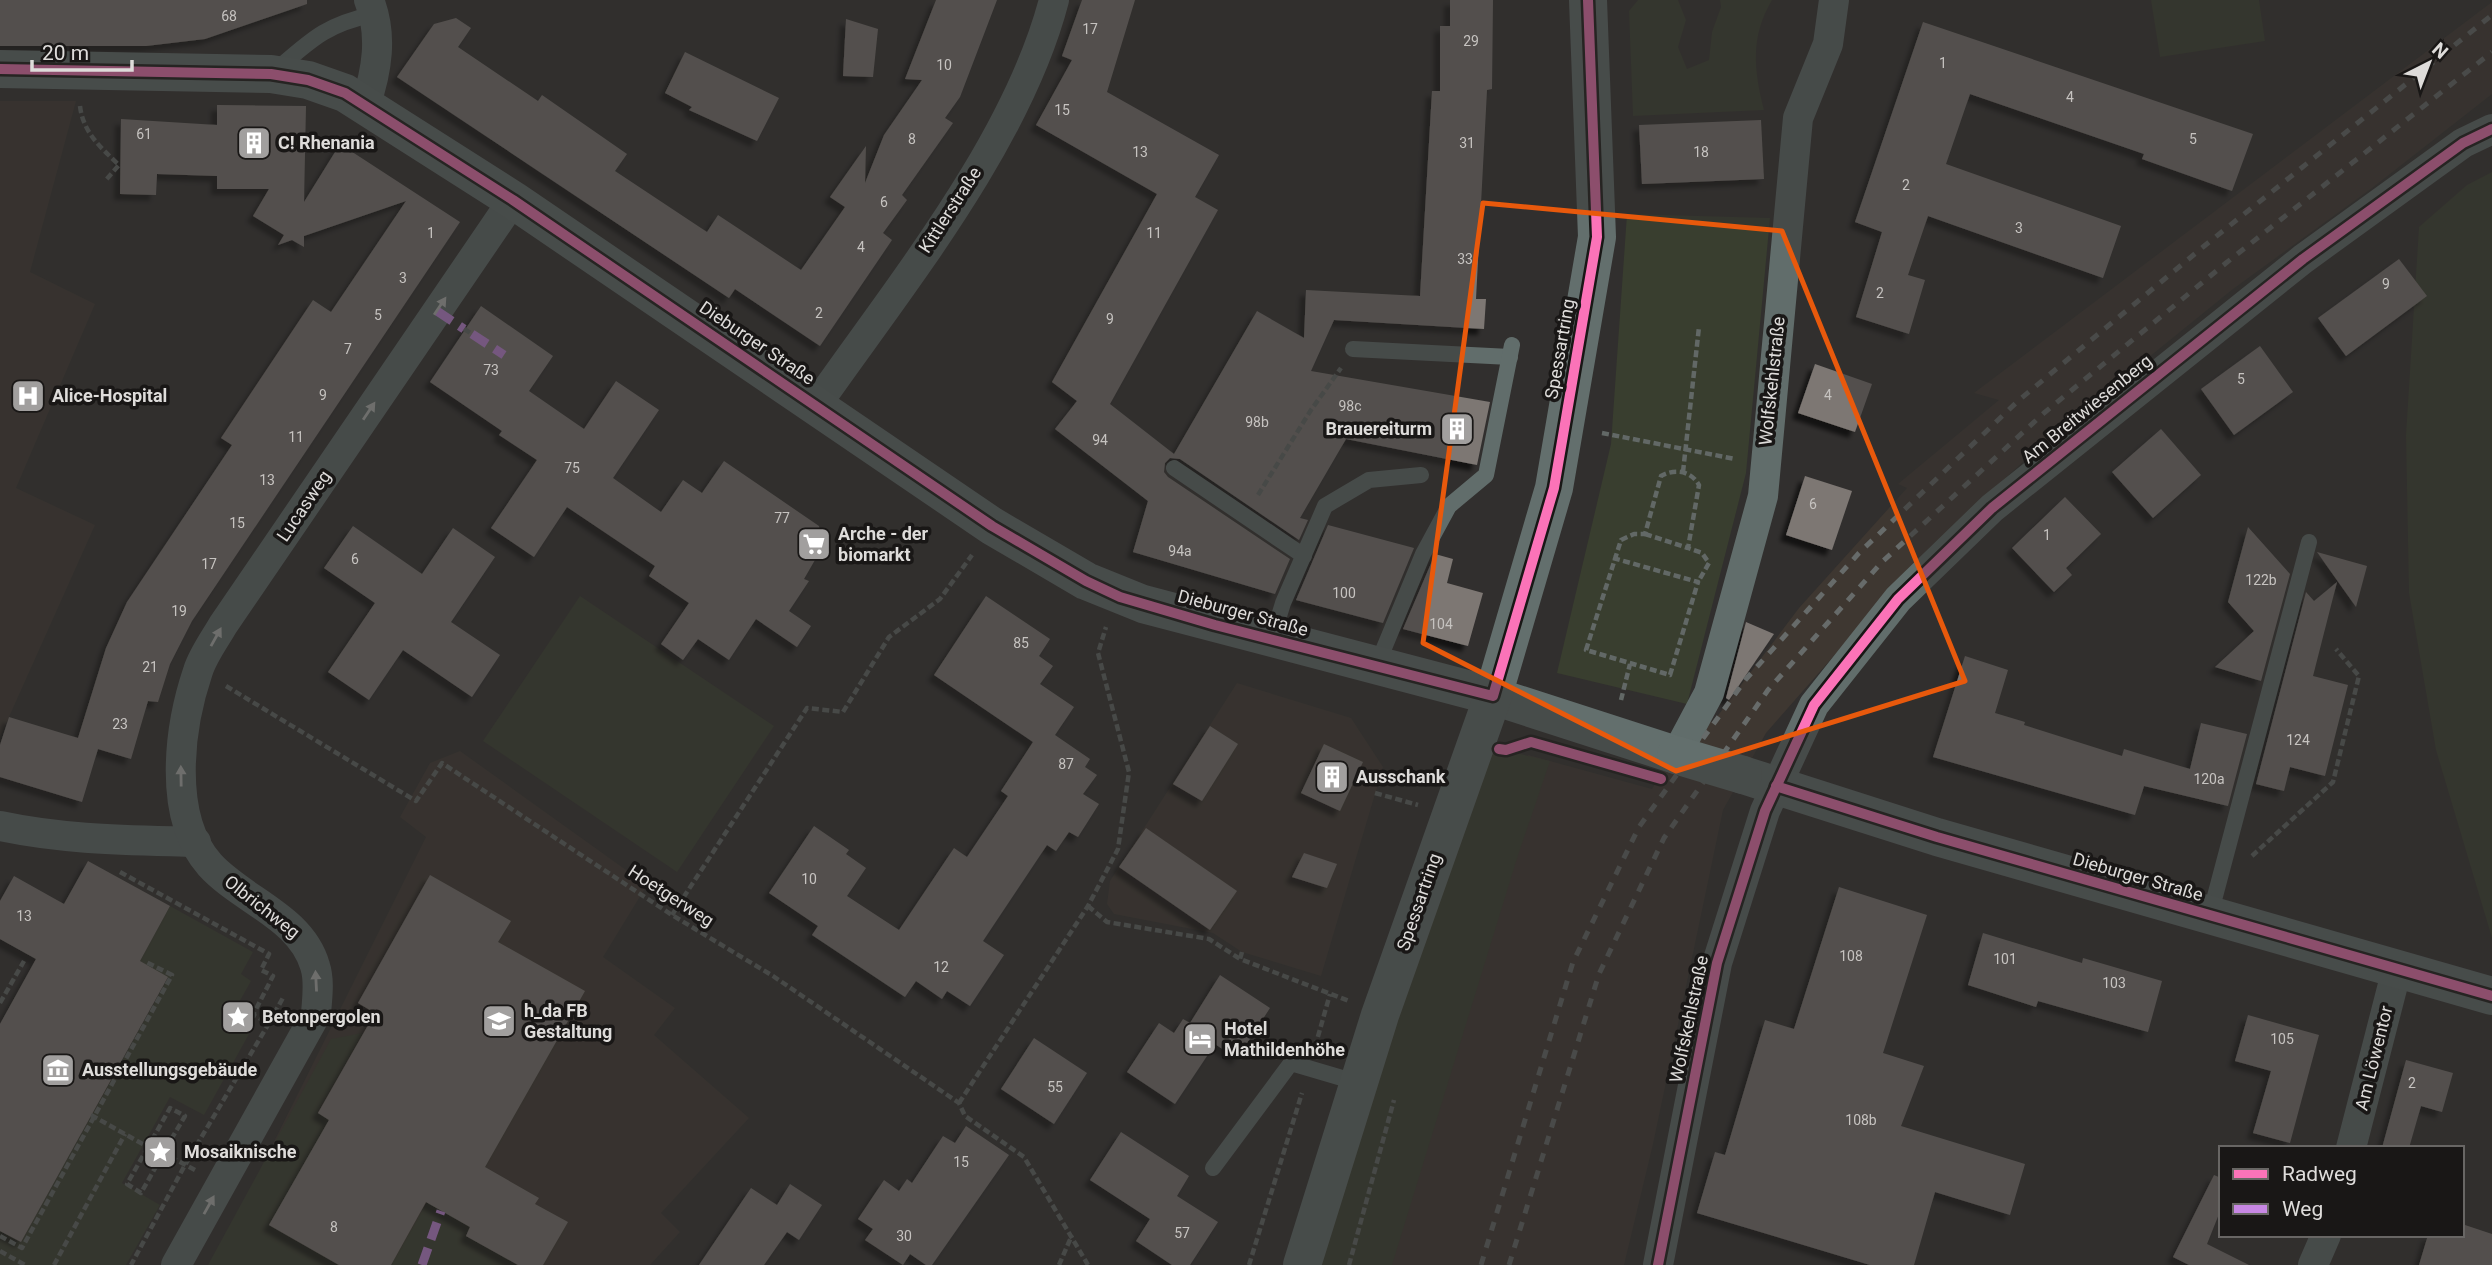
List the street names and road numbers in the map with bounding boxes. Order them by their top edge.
street label: Kittlerstraße [914,163,985,257]
street label: Dieburger Straße [696,296,819,389]
street label: Spessartring [1540,297,1579,401]
street label: Wolfskehlstraße [1754,315,1789,447]
street label: Am Breitwiesenberg [2018,350,2156,467]
street label: Lucasweg [272,466,335,545]
street label: Dieburger Straße [1176,585,1311,640]
street label: Dieburger Straße [2071,848,2206,905]
street label: Spessartring [1392,850,1445,953]
street label: Hoetgerweg [625,860,718,931]
street label: Olbrichweg [220,871,304,943]
street label: Wolfskehlstraße [1665,953,1712,1084]
street label: Am Löwentor [2350,1003,2397,1112]

